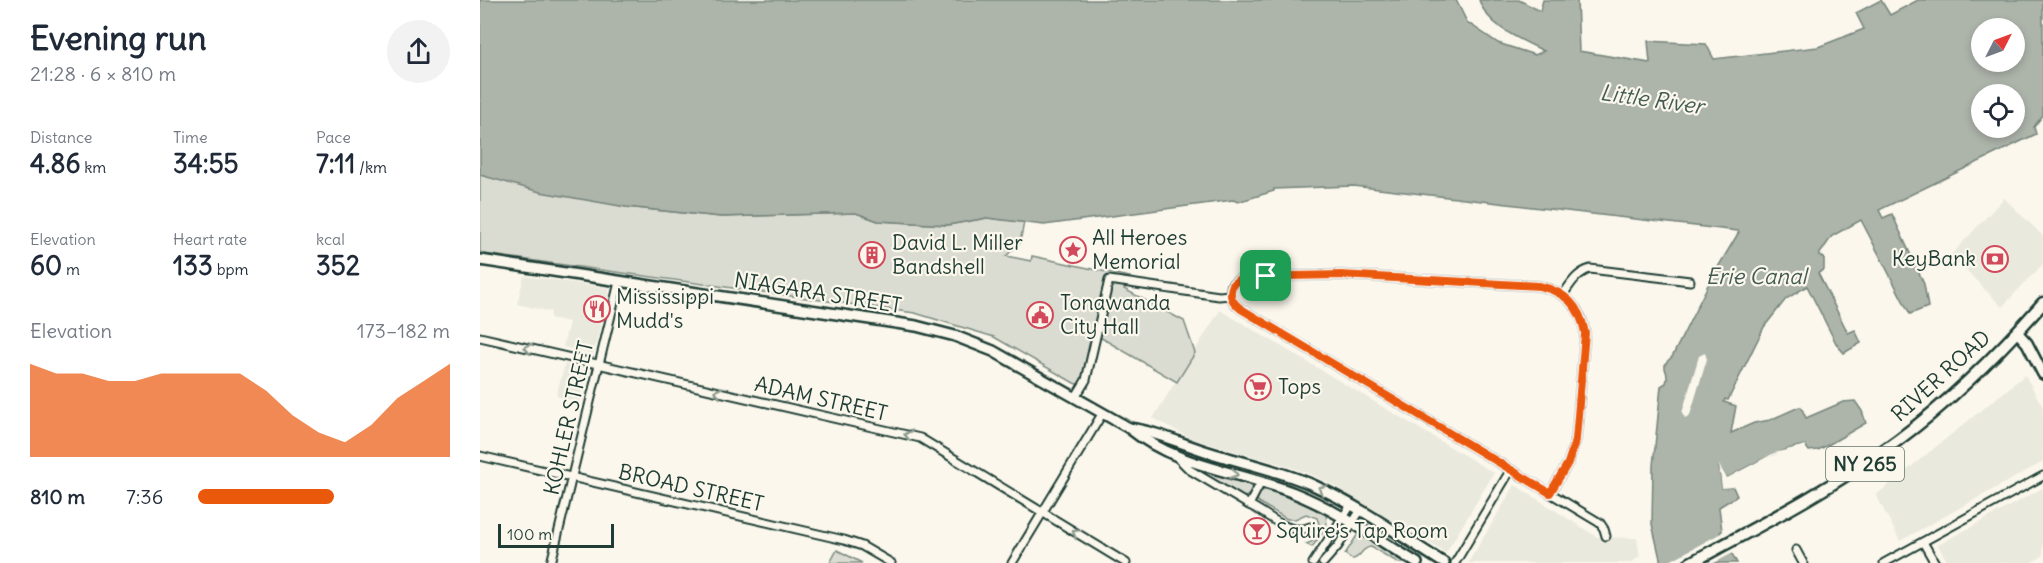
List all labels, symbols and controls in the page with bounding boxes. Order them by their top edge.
text: Evening run [30,17,206,59]
north arrow [1971,18,2025,72]
map controls [1971,18,2025,138]
button: share [387,20,450,83]
text: 21:28 · 6 × 810 m [30,61,176,86]
water label: Little River [1598,78,1709,121]
button: locate [1971,84,2025,138]
text: Distance [30,127,92,147]
text: Time [173,127,208,147]
text: Pace [316,127,351,147]
text: 4.86 [30,147,80,180]
text: 34:55 [173,147,239,180]
text: 7:11 [316,147,355,180]
text: km [80,157,106,177]
text: /km [355,157,387,177]
place label: All Heroes Memorial [1092,224,1187,275]
text: Elevation [30,229,96,249]
text: Heart rate [173,229,247,249]
text: kcal [316,229,345,249]
place label: David L. Miller Bandshell [892,229,1023,280]
place icon: All Heroes Memorial [1058,235,1088,265]
building icon: David L. Miller Bandshell [857,240,887,270]
bank icon: KeyBank [1980,244,2010,274]
place label: KeyBank [1892,245,1976,272]
text: 60 [30,249,62,282]
text: 133 [173,249,213,282]
text: 352 [316,249,360,282]
pin [1240,250,1291,301]
text: m [62,259,80,279]
text: bpm [213,259,249,279]
icon: arrive [1249,259,1282,292]
water label: Erie Canal [1706,262,1810,290]
street label: NIAGARA STREET [732,266,904,319]
place label: Mississippi Mudd's [616,283,714,334]
place label: Tonawanda City Hall [1060,289,1171,340]
restaurant icon: Mississippi Mudd's [582,294,612,324]
public building icon: Tonawanda City Hall [1025,300,1055,330]
text: Elevation [30,318,112,343]
text: 173–182 m [357,318,450,343]
street label: RIVER ROAD [1885,324,1996,427]
street label: KOHLER STREET [538,338,599,498]
one-way arrow [523,343,533,356]
street label: ADAM STREET [752,370,890,427]
supermarket icon: Tops [1243,372,1273,402]
place label: Tops [1278,373,1321,400]
one-way arrow [713,387,723,400]
one-way arrow [903,430,913,443]
road number: NY 265 [1826,447,1904,481]
street label: BROAD STREET [616,458,766,517]
one-way arrow [1228,467,1239,479]
text: 810 m [30,484,85,509]
text: 7:36 [126,484,163,509]
one-way arrow [1317,485,1328,497]
bar icon: Squire's Tap Room [1242,516,1272,546]
place label: Squire's Tap Room [1276,517,1448,544]
scale bar [498,521,614,548]
text: 100 m [507,524,552,544]
one-way arrow [1072,528,1082,540]

